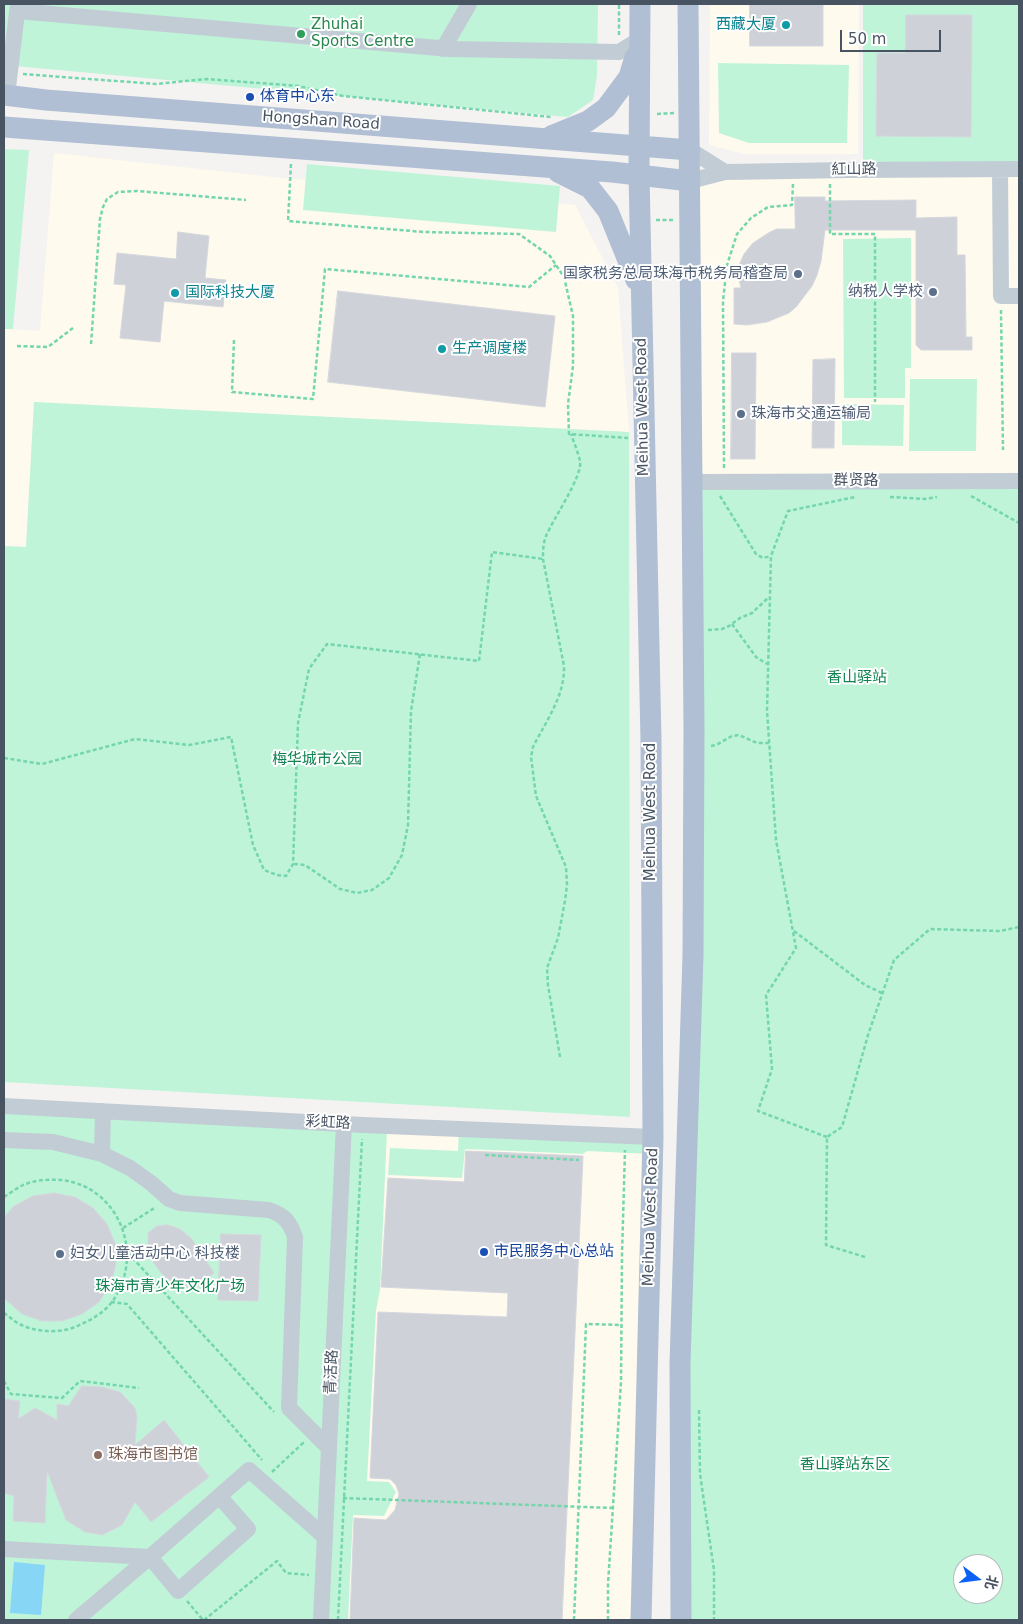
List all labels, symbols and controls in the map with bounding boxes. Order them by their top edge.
place label: Zhuhai Sports Centre [311,16,414,51]
place label: 西藏大厦 [716,16,776,34]
marker: 西藏大厦 [780,19,792,31]
scale bar [843,20,944,52]
marker: Zhuhai Sports Centre [295,28,307,40]
text: 50 m [848,30,886,48]
place label: 体育中心东 [260,88,335,106]
marker: 体育中心东 [244,91,256,103]
street label: Hongshan Road [262,108,380,134]
street label: 紅山路 [831,161,877,179]
place label: 国家税务总局珠海市税务局稽查局 [563,265,788,283]
marker: 国家税务总局珠海市税务局稽查局 [792,268,804,280]
place label: 纳税人学校 [848,283,923,301]
place label: 国际科技大厦 [185,284,275,302]
marker: 纳税人学校 [927,286,939,298]
marker: 国际科技大厦 [169,287,181,299]
street label: Meihua West Road [633,338,653,476]
place label: 生产调度楼 [452,340,527,358]
marker: 生产调度楼 [436,343,448,355]
place label: 珠海市交通运输局 [751,405,871,423]
marker: 珠海市交通运输局 [735,408,747,420]
street label: 群贤路 [834,472,878,490]
park label: 香山驿站 [827,669,887,687]
street label: Meihua West Road [642,743,660,881]
park label: 梅华城市公园 [272,751,362,769]
street label: 彩虹路 [305,1113,351,1133]
street label: Meihua West Road [640,1147,662,1287]
place label: 市民服务中心总站 [494,1243,614,1261]
place label: 妇女儿童活动中心 科技楼 [70,1245,240,1263]
marker: 市民服务中心总站 [478,1246,490,1258]
marker: 妇女儿童活动中心 科技楼 [54,1248,66,1260]
park label: 珠海市青少年文化广场 [95,1278,245,1296]
street label: 青活路 [322,1349,342,1395]
place label: 珠海市图书馆 [108,1446,198,1464]
marker: 珠海市图书馆 [92,1449,104,1461]
park label: 香山驿站东区 [800,1456,890,1474]
north arrow [953,1554,1003,1604]
text: 北 [982,1574,1001,1591]

